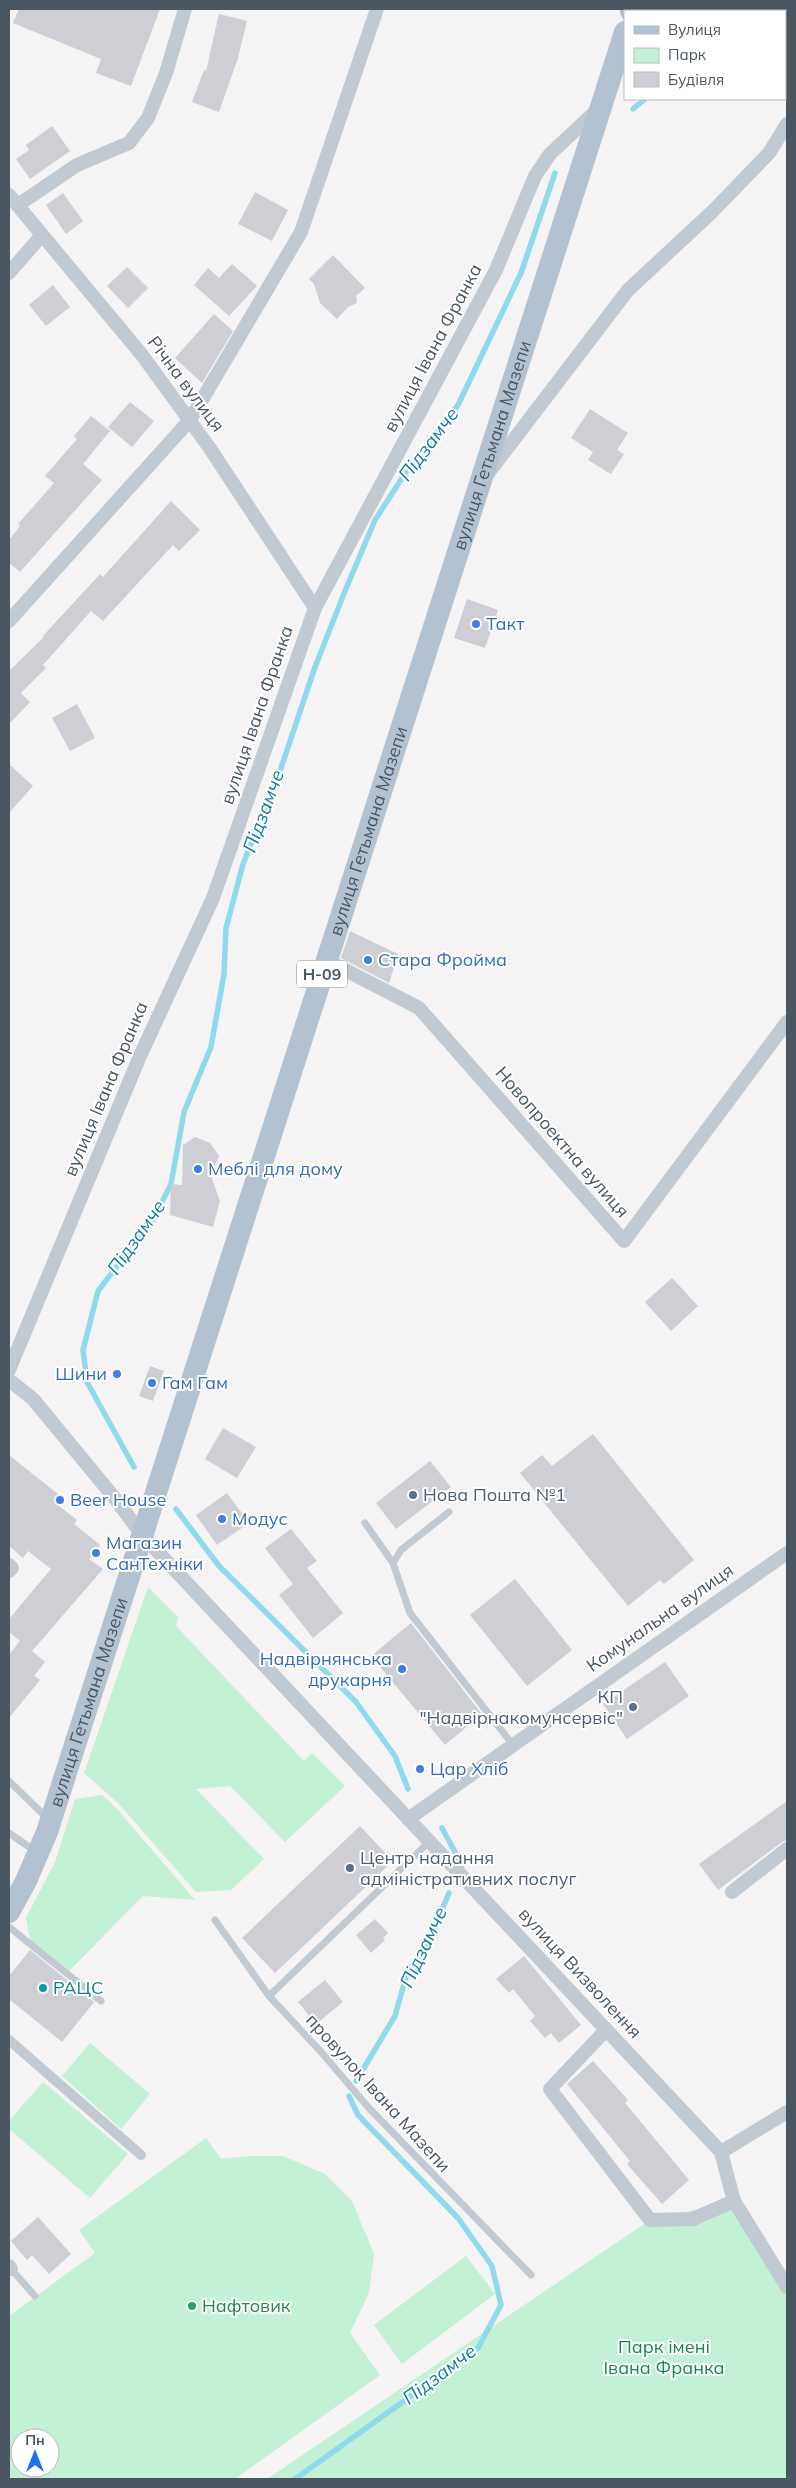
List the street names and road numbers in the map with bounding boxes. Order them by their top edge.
street label: вулиця Івана Франка [378,260,487,436]
street label: Річна вулиця [143,331,230,436]
street label: вулиця Гетьмана Мазепи [447,338,536,553]
street label: вулиця Івана Франка [215,623,298,807]
street label: вулиця Гетьмана Мазепи [324,723,412,938]
road number: Н-09 [297,961,347,988]
street label: вулиця Івана Франка [58,998,153,1179]
street label: Новопроектна вулиця [491,1061,634,1222]
street label: Комунальна вулиця [582,1558,738,1677]
street label: вулиця Гетьмана Мазепи [44,1594,133,1810]
street label: вулиця Визволення [514,1902,647,2043]
street label: провулок Івана Мазепи [301,2008,456,2177]

